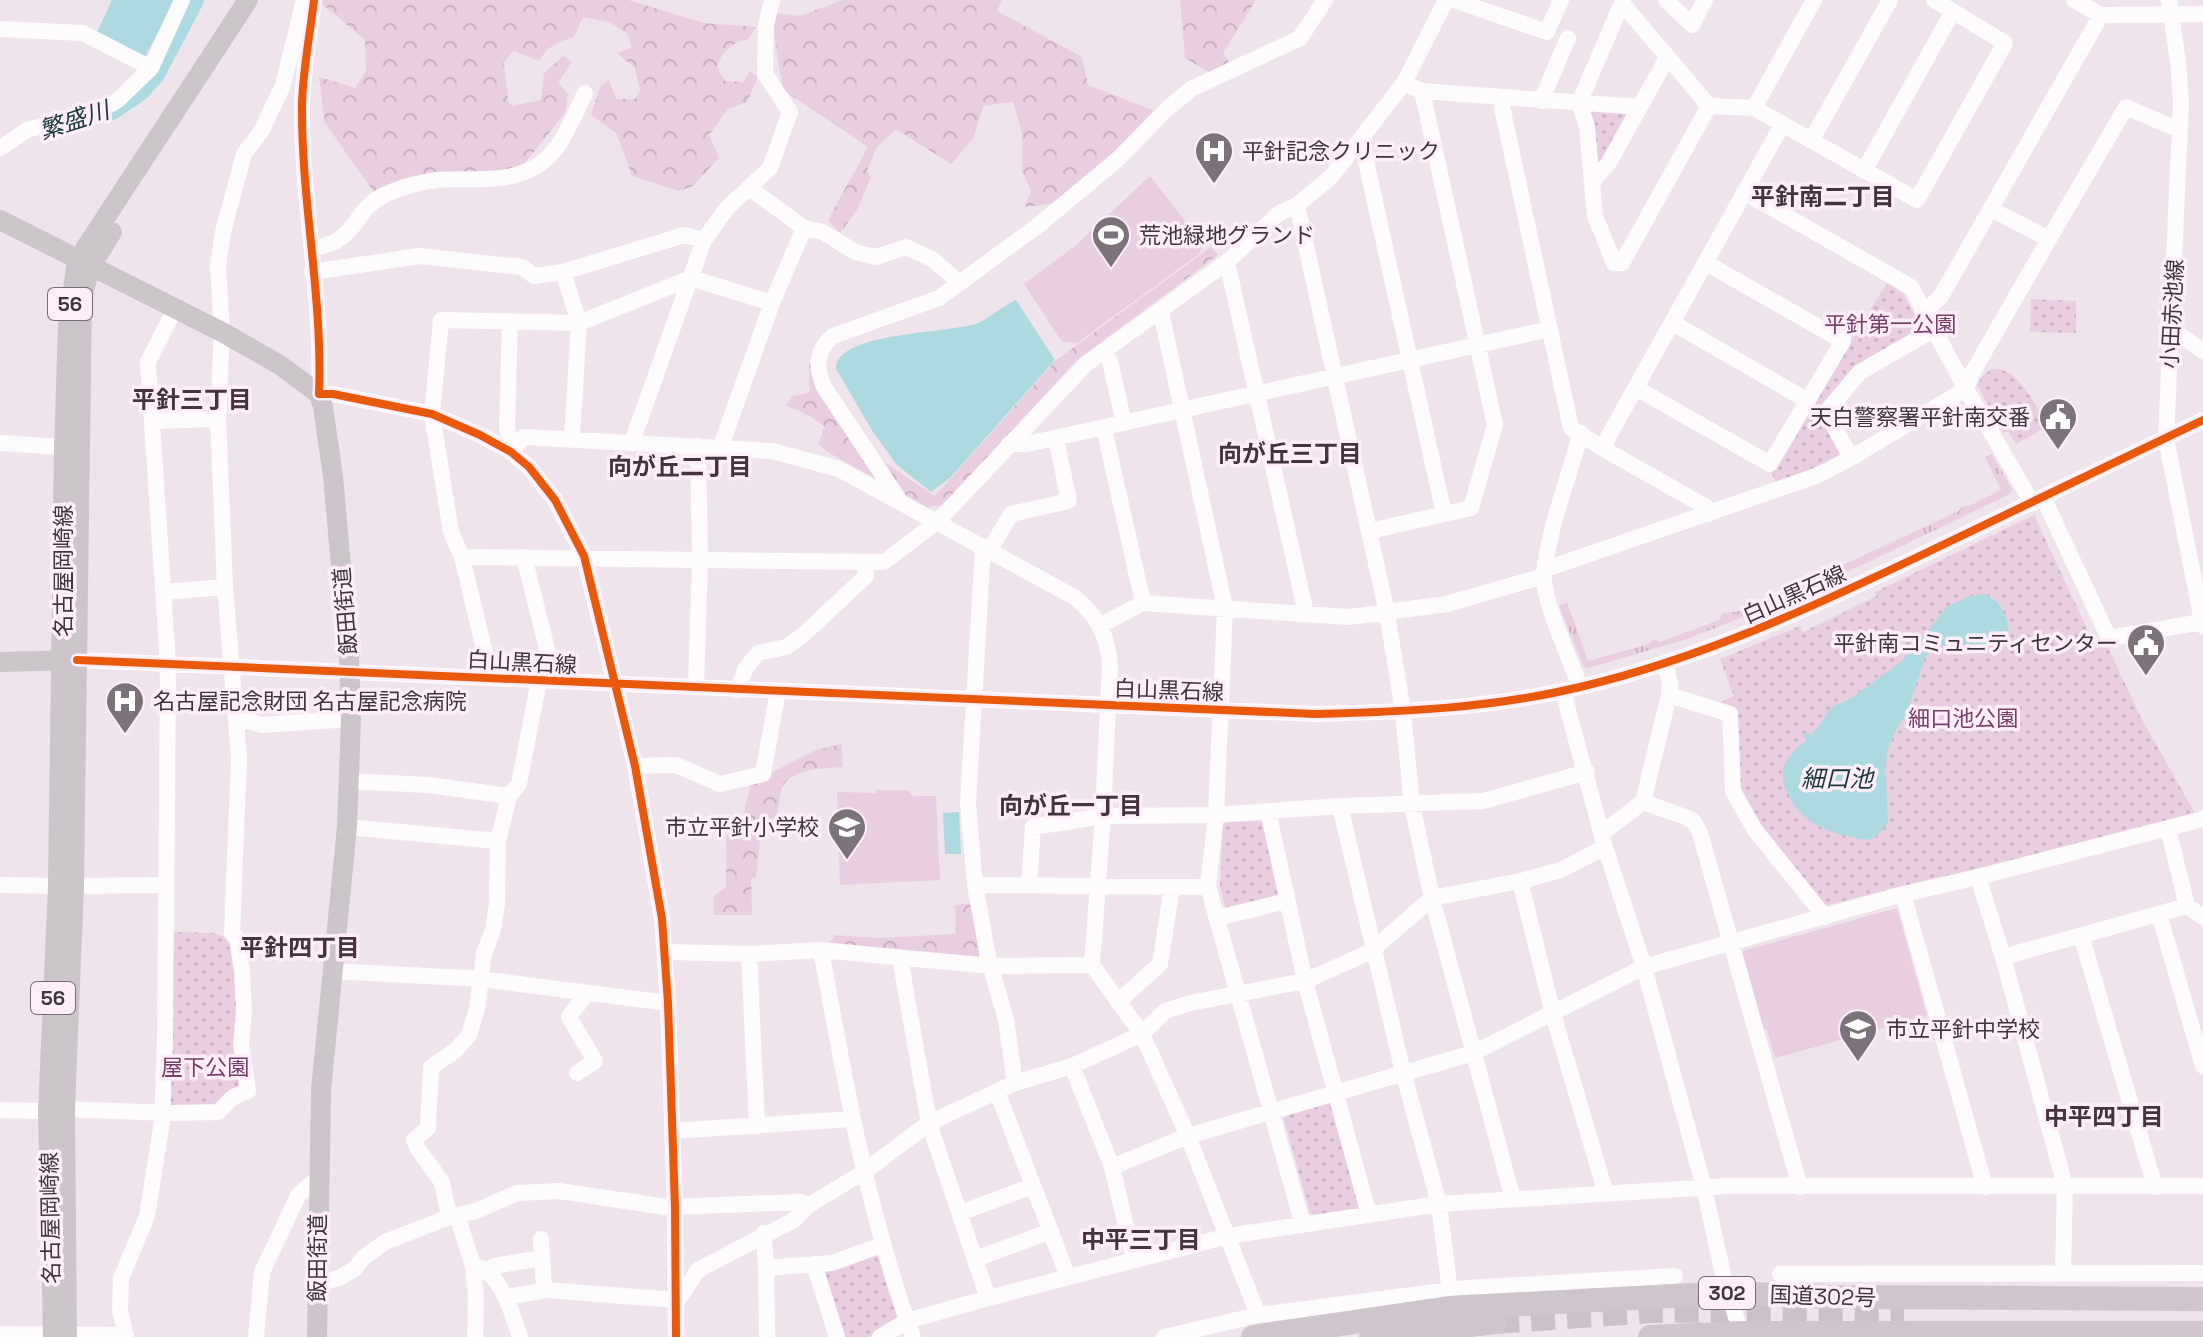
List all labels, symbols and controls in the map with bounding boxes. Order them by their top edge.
water label: 繁盛川 [35,93,116,146]
hospital icon: 平針記念クリニック [1193,130,1235,185]
place label: 平針記念クリニック [1242,137,1440,165]
district label: 平針南二丁目 [1751,181,1895,212]
sports icon: 荒池緑地グランド [1090,214,1132,269]
place label: 荒池緑地グランド [1139,221,1315,249]
street label: 小田赤池線 [2155,258,2189,370]
road number: 56 [48,288,92,320]
park label: 平針第一公園 [1824,310,1956,338]
district label: 平針三丁目 [132,384,252,415]
public building icon: 天白警察署平針南交番 [2037,396,2079,451]
place label: 天白警察署平針南交番 [1810,403,2030,431]
district label: 向が丘三丁目 [1218,438,1362,469]
district label: 向が丘二丁目 [608,451,752,482]
street label: 名古屋岡崎線 [49,505,77,637]
street label: 白山黒石線 [1738,559,1850,629]
street label: 飯田街道 [327,566,363,656]
public building icon: 平針南コミュニティセンター [2125,622,2167,677]
place label: 平針南コミュニティセンター [1833,629,2118,657]
street label: 白山黒石線 [466,645,578,679]
street label: 白山黒石線 [1114,674,1224,706]
hospital icon: 名古屋記念財団 名古屋記念病院 [104,680,146,735]
place label: 名古屋記念財団 名古屋記念病院 [153,687,467,715]
park label: 細口池公園 [1908,704,2018,732]
water label: 細口池 [1801,763,1875,794]
district label: 向が丘一丁目 [999,790,1143,821]
school or university icon: 市立平針小学校 [826,806,868,861]
place label: 市立平針小学校 [665,813,819,841]
district label: 平針四丁目 [240,932,360,963]
road number: 56 [31,982,75,1014]
school or university icon: 市立平針中学校 [1837,1008,1879,1063]
place label: 市立平針中学校 [1886,1015,2040,1043]
park label: 屋下公園 [161,1053,249,1081]
district label: 中平四丁目 [2044,1101,2164,1132]
street label: 名古屋岡崎線 [35,1152,65,1284]
street label: 飯田街道 [303,1214,331,1302]
district label: 中平三丁目 [1081,1224,1201,1255]
road number: 302 [1699,1277,1755,1309]
street label: 国道302号 [1769,1280,1877,1312]

